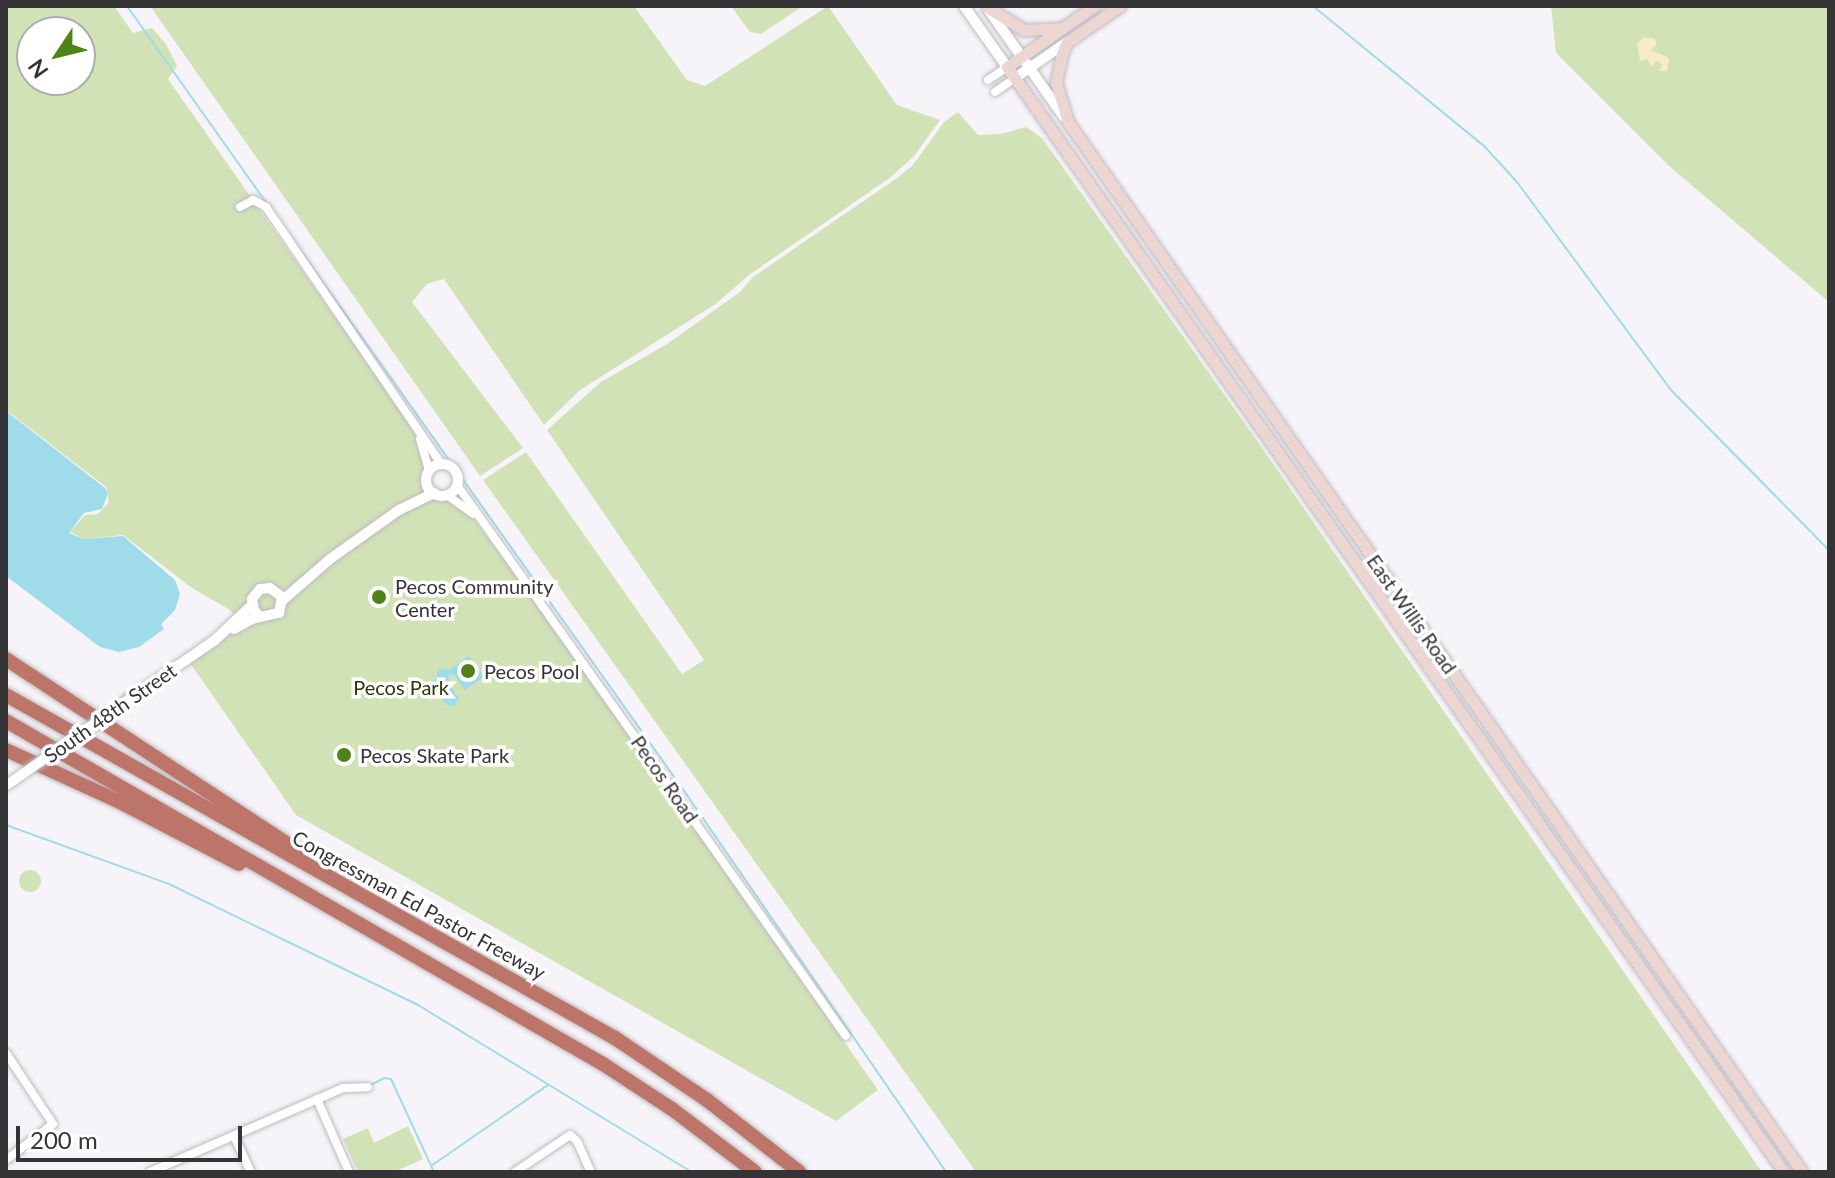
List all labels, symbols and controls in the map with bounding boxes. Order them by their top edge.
north arrow [16,16,96,96]
text: N [22,54,53,84]
street label: East Willis Road [1362,550,1462,678]
place label: Pecos Community Center [395,574,554,621]
marker: Pecos Community Center [370,588,388,606]
street label: South 48th Street [39,658,181,768]
place label: Pecos Pool [484,659,579,683]
marker: Pecos Pool [459,662,477,680]
park label: Pecos Park [353,675,449,699]
street label: Pecos Road [626,731,704,827]
place label: Pecos Skate Park [360,743,509,767]
marker: Pecos Skate Park [335,746,353,764]
street label: Congressman Ed Pastor Freeway [288,825,550,985]
scale bar [20,1110,246,1160]
text: 200 m [30,1125,98,1154]

